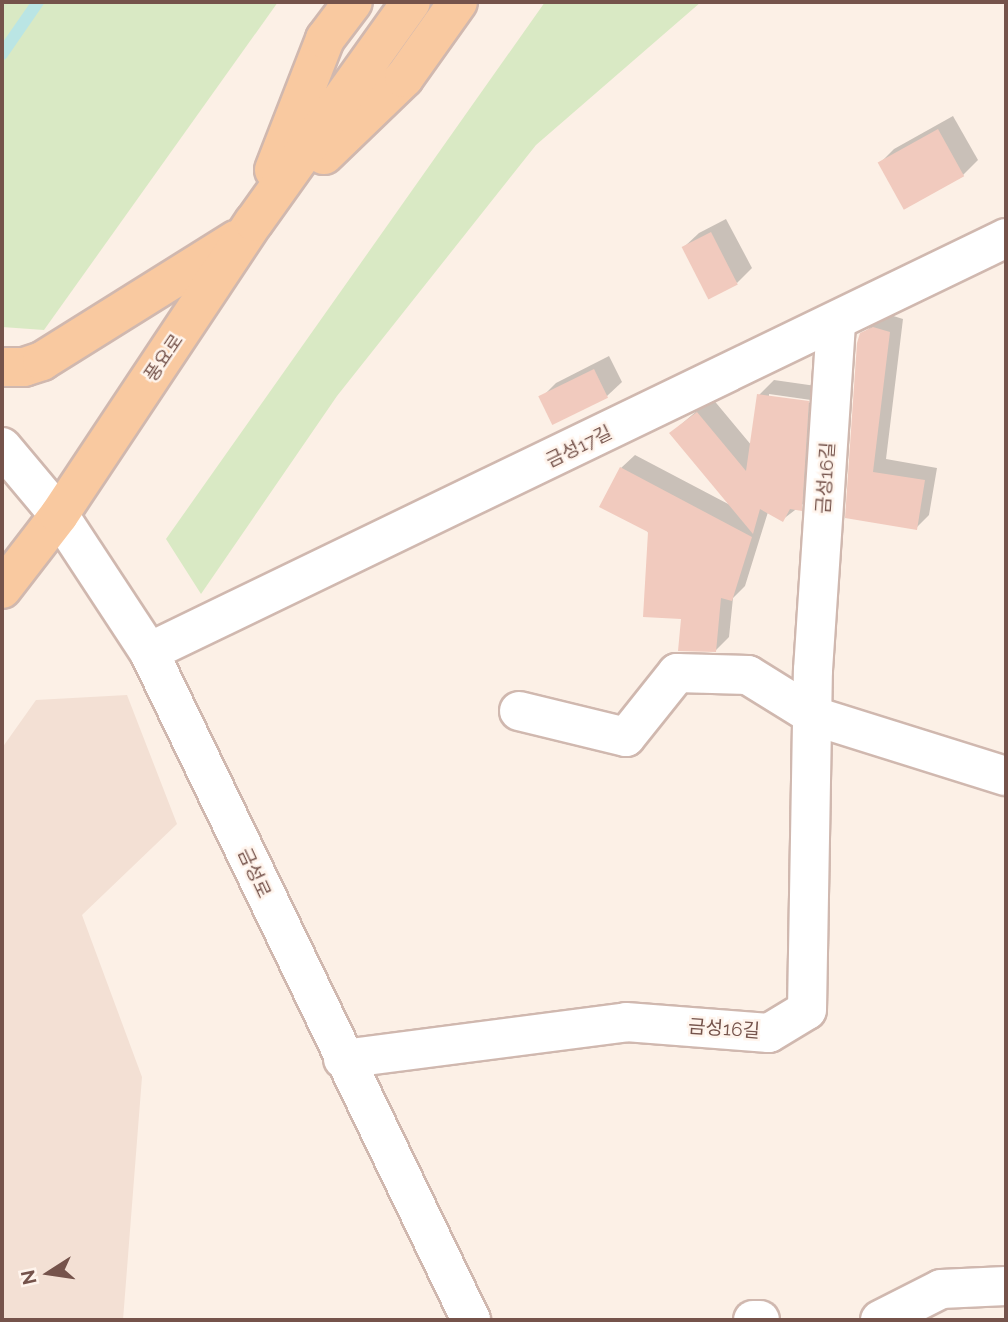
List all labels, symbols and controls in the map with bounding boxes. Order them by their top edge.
street label: 풍요로 [140,330,188,386]
street label: 금성17길 [542,421,616,473]
street label: 금성16길 [812,441,840,515]
street label: 금성로 [233,844,275,902]
street label: 금성16길 [687,1015,761,1043]
north arrow [14,1238,84,1308]
text: N [16,1268,41,1287]

